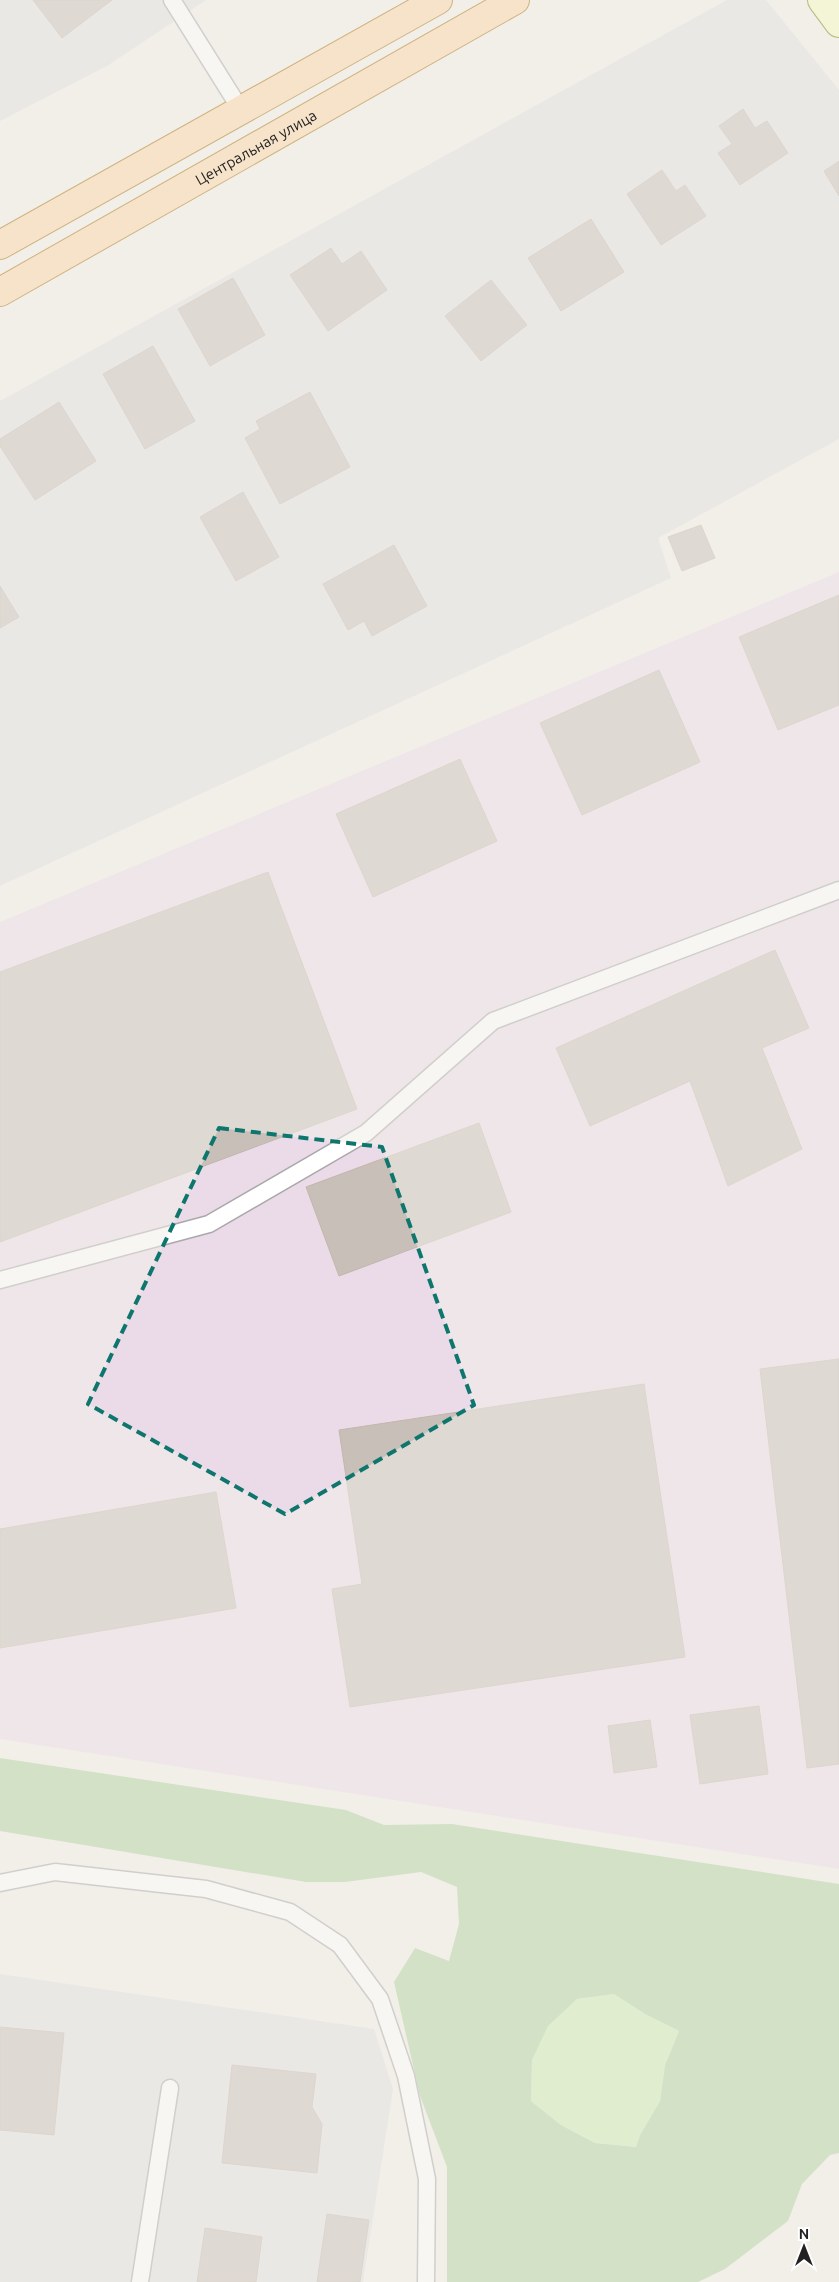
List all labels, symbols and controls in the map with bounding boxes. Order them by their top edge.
street label: Центральная улица [192,106,319,188]
north arrow [779,2222,829,2272]
text: N [799,2226,809,2242]

